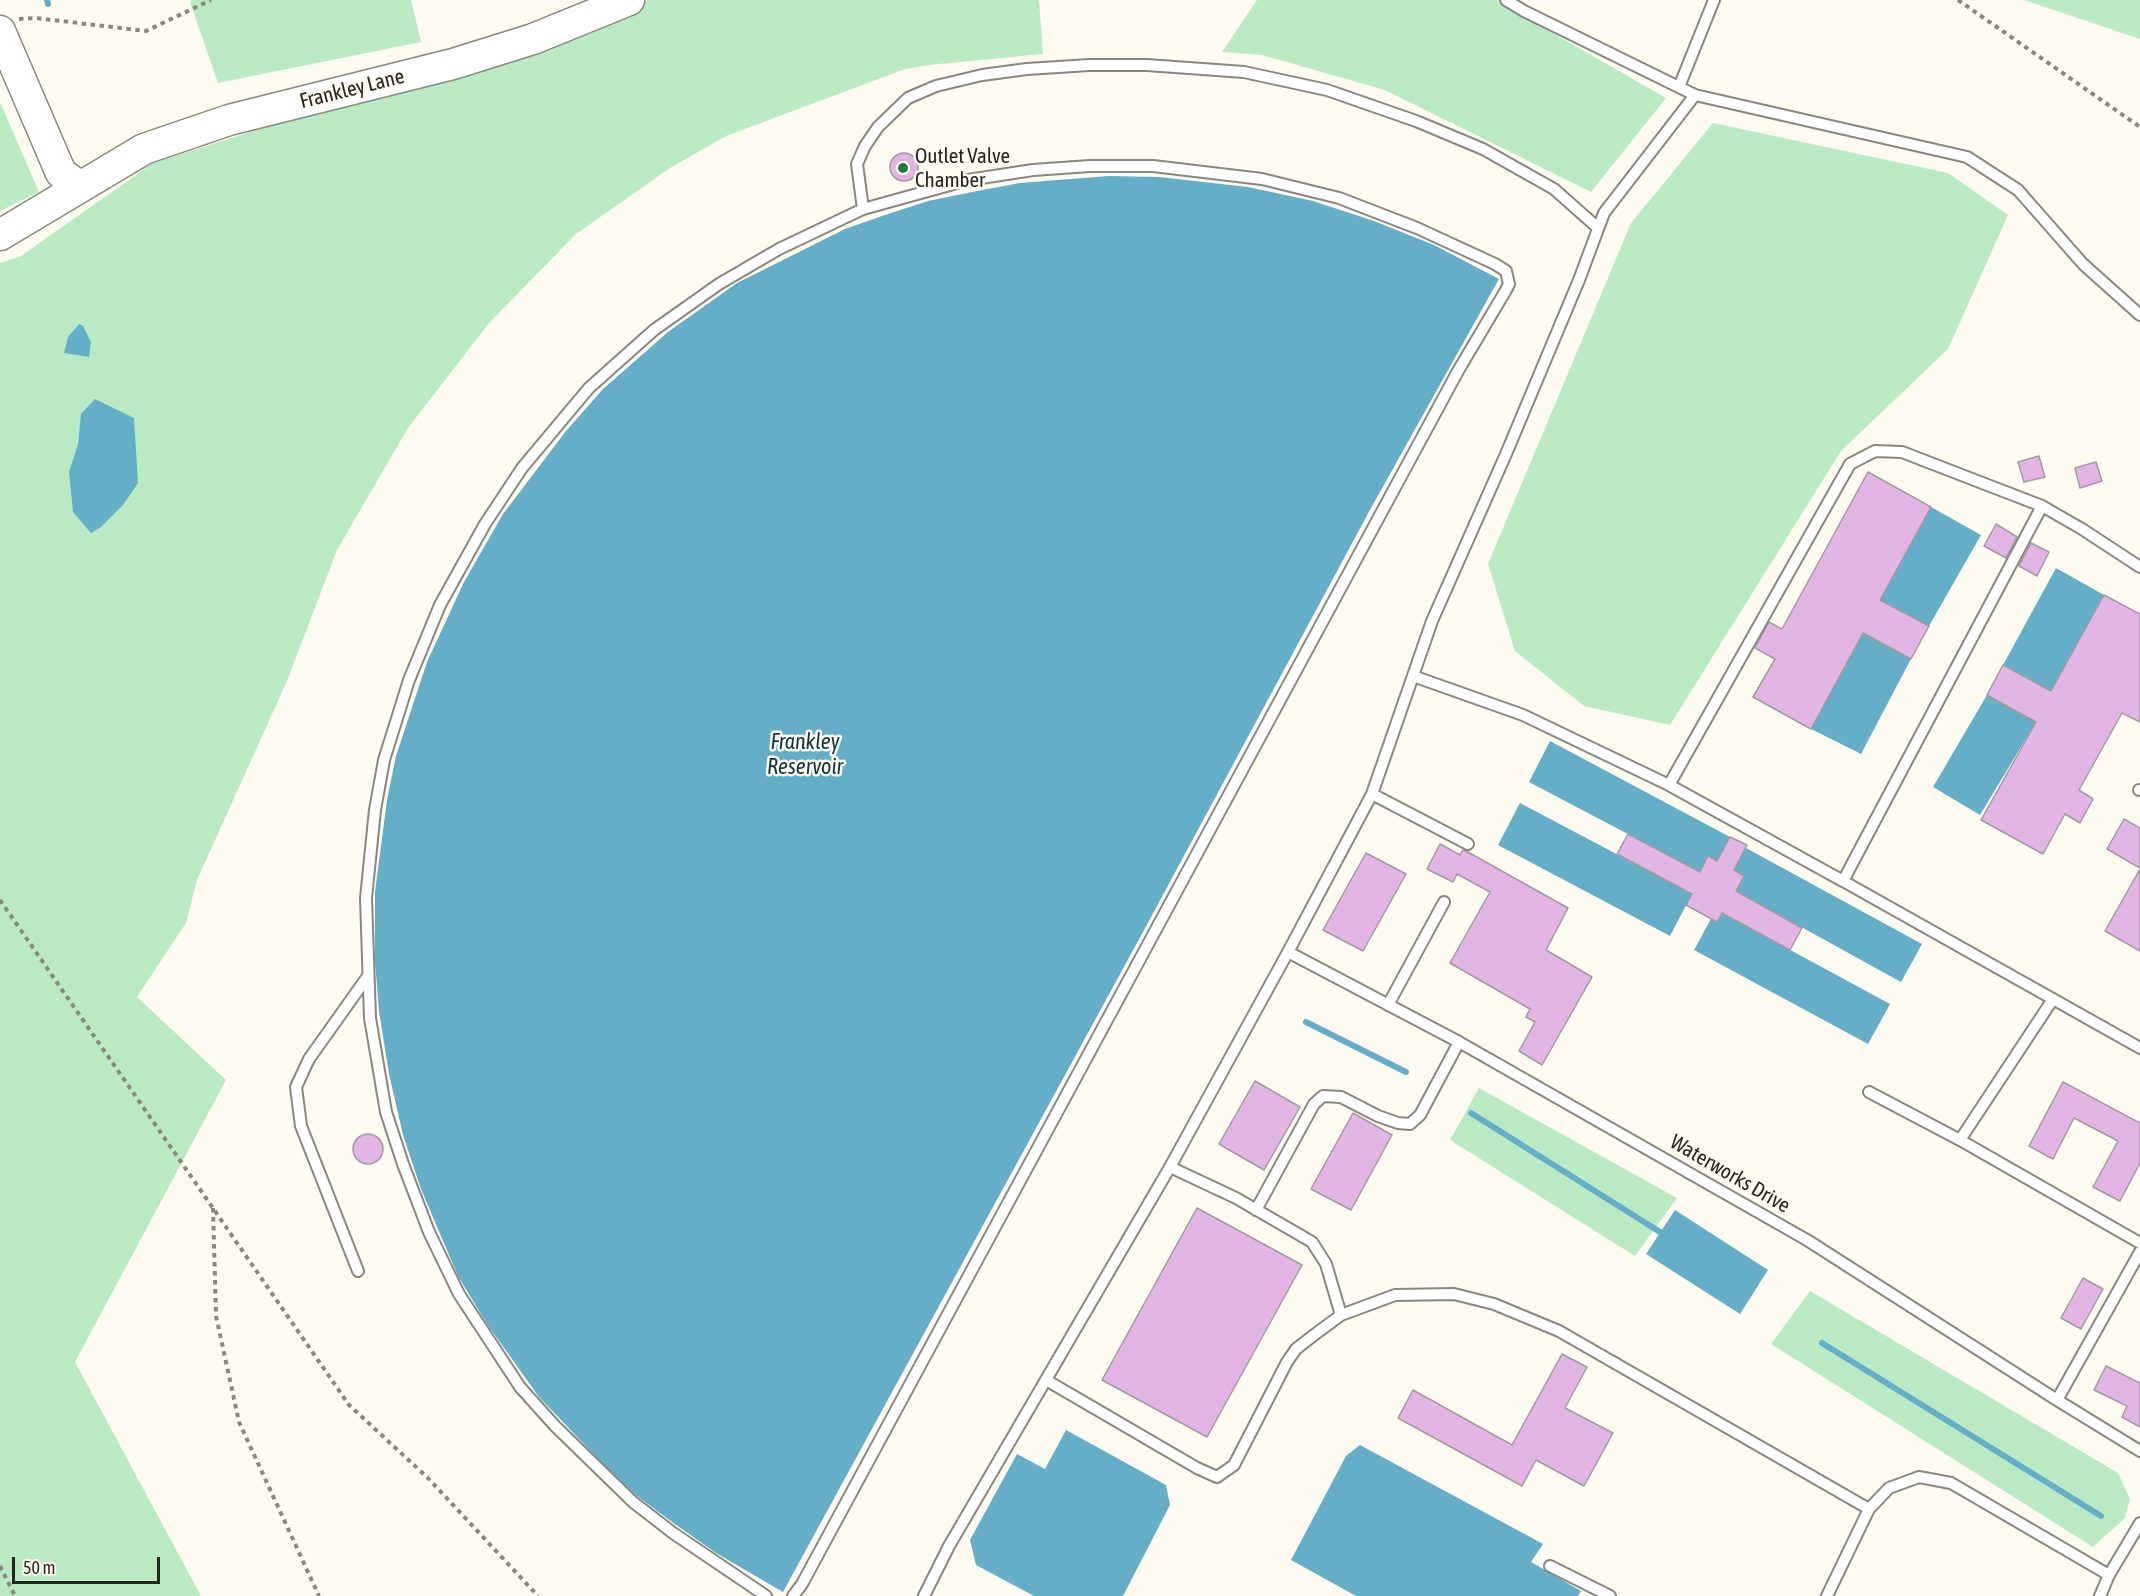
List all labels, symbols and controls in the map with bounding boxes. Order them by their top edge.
street label: Frankley Lane [297,64,407,114]
place label: Outlet Valve Chamber [915,143,1010,193]
marker: Outlet Valve Chamber [896,161,910,175]
water label: Frankley Reservoir [767,729,843,780]
street label: Waterworks Drive [1665,1129,1795,1219]
scale bar [15,1545,164,1583]
text: 50 m [23,1557,55,1578]

